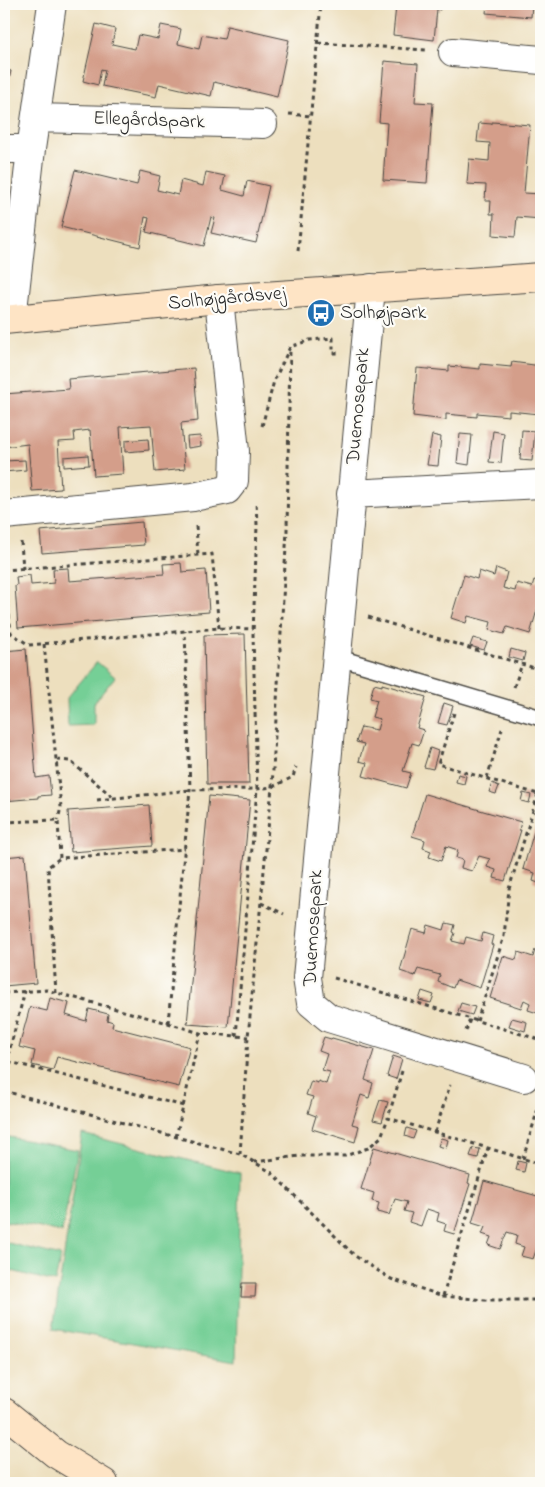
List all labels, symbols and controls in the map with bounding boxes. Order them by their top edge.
street label: Ellegårdspark [93,105,206,138]
street label: Solhøjgårdsvej [167,279,288,320]
bus stop icon: Solhøjpark [306,298,336,328]
place label: Solhøjpark [340,299,426,328]
street label: Duemosepark [339,346,379,466]
street label: Duemosepark [296,869,332,988]

